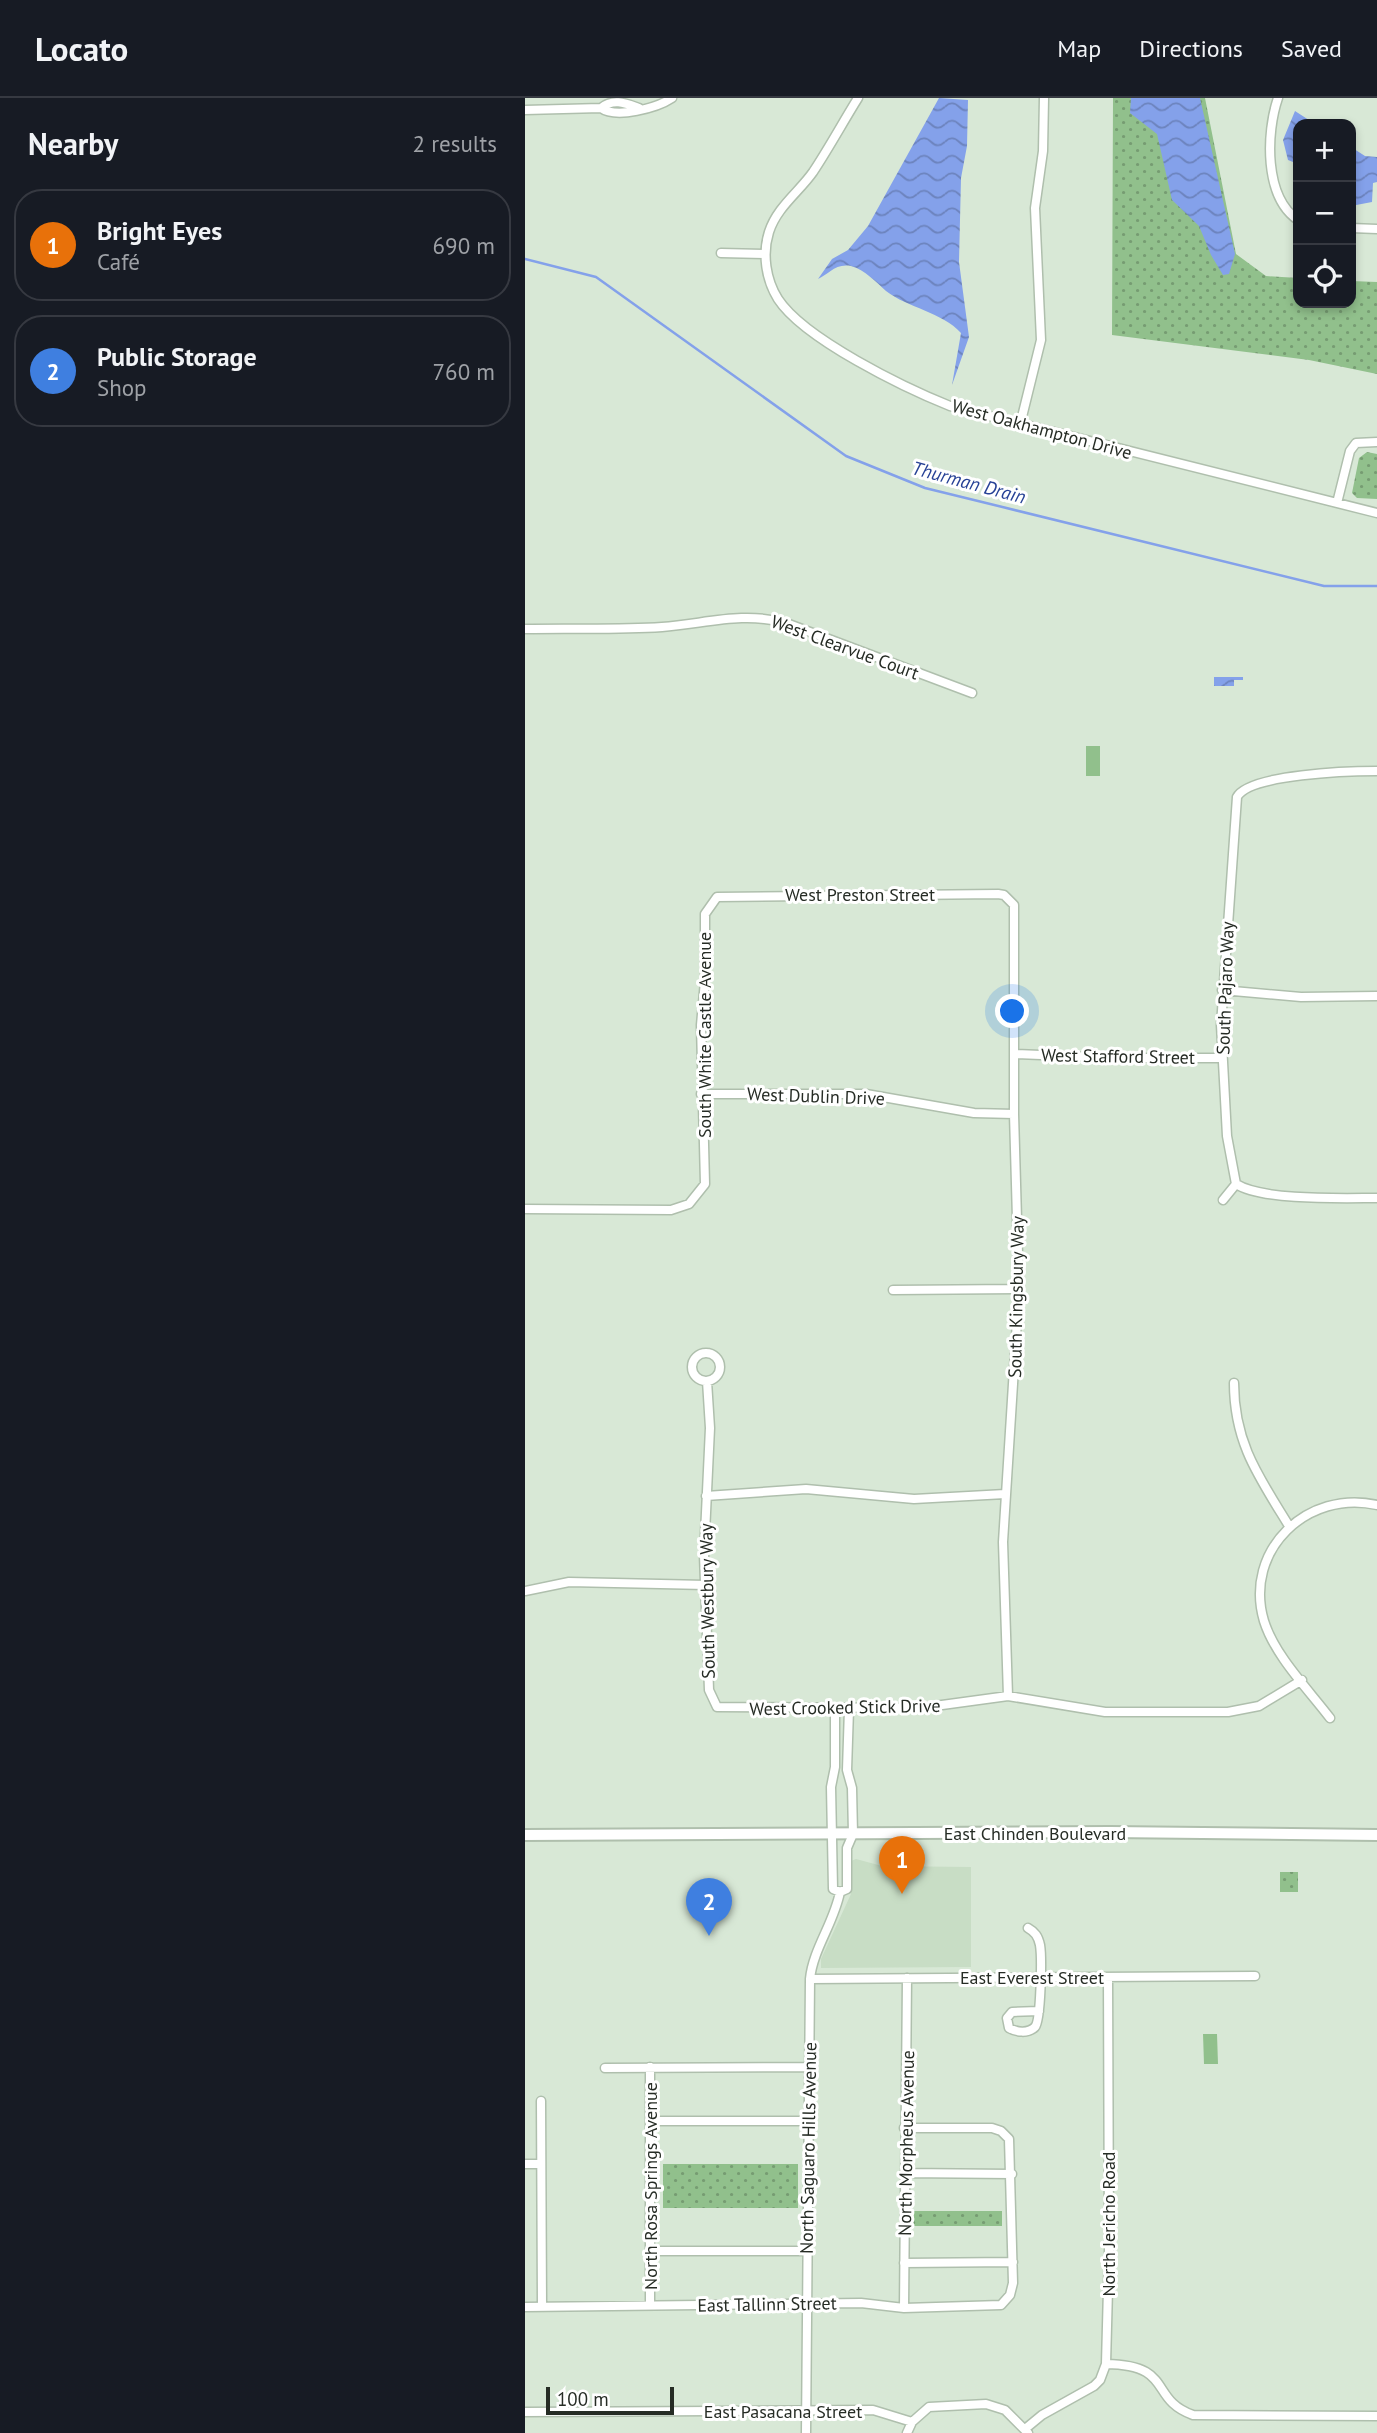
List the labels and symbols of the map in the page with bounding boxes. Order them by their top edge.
street label: West Oakhampton Drive [950,394,1134,464]
water label: Thurman Drain [909,455,1029,509]
street label: West Clearvue Court [768,610,922,684]
street label: West Preston Street [785,883,935,906]
street label: South Pajaro Way [1211,920,1239,1055]
street label: South White Castle Avenue [693,932,716,1138]
your location [995,994,1029,1028]
street label: West Stafford Street [1041,1043,1195,1069]
street label: West Dublin Drive [747,1082,885,1110]
street label: South Kingsbury Way [1003,1215,1029,1378]
street label: South Westbury Way [694,1522,720,1679]
street label: West Crooked Stick Drive [749,1694,941,1720]
street label: East Chinden Boulevard [944,1822,1126,1845]
pin: 1 [879,1836,925,1894]
pin: 2 [686,1878,732,1936]
street label: East Everest Street [960,1966,1104,1989]
street label: North Saguaro Hills Avenue [795,2042,821,2254]
street label: North Morpheus Avenue [893,2050,919,2236]
street label: North Rosa Springs Avenue [639,2082,662,2290]
street label: North Jericho Road [1097,2151,1120,2297]
street label: East Tallinn Street [697,2291,837,2317]
scale bar [546,2384,674,2416]
street label: East Pasacana Street [704,2400,862,2423]

